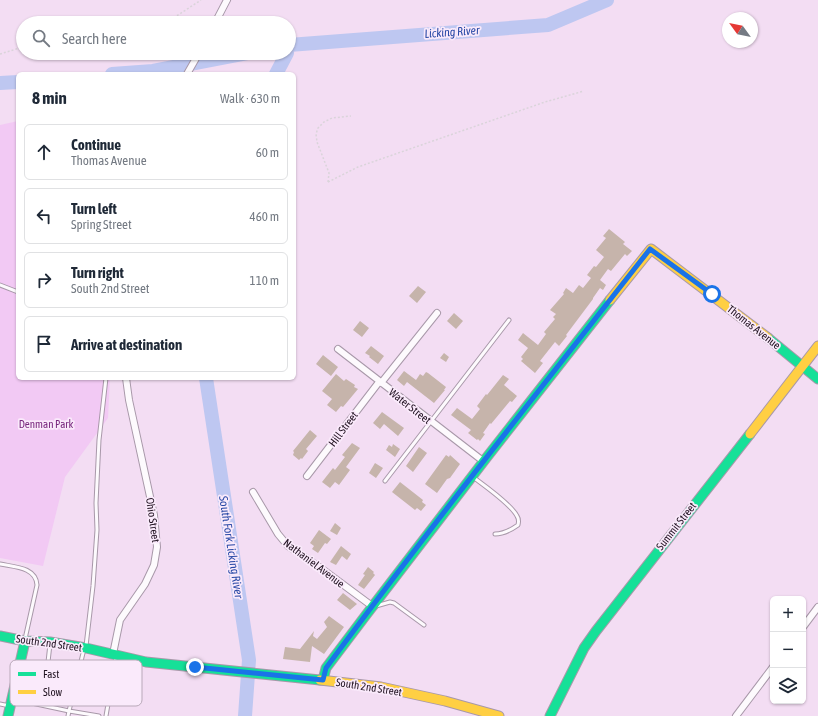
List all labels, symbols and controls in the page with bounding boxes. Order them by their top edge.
north arrow [722,12,758,48]
search box [16,16,296,60]
water label: Licking River [424,23,480,41]
icon: search [30,27,52,49]
text: Search here [62,30,127,47]
text: 8 min [32,88,67,108]
text: Walk · 630 m [220,91,280,106]
text: Continue [71,136,121,153]
icon: ahead [33,141,55,163]
text: 60 m [256,145,279,160]
text: Thomas Avenue [71,153,147,168]
text: Turn left [71,200,117,217]
icon: left [33,205,55,227]
text: 460 m [250,209,279,224]
text: Spring Street [71,217,132,232]
text: Turn right [71,264,124,281]
icon: right [33,269,55,291]
text: 110 m [250,273,279,288]
text: South 2nd Street [71,281,150,296]
route start [703,285,721,303]
street label: Thomas Avenue [725,303,783,351]
icon: arrive [33,333,55,355]
text: Arrive at destination [71,336,182,353]
street label: Water Street [387,386,433,426]
street label: Hill Street [326,409,360,449]
park label: Denman Park [19,418,74,430]
water label: South Fork Licking River [216,494,246,600]
street label: Ohio Street [144,497,162,543]
street label: Summit Street [654,500,698,552]
street label: Nathaniel Avenue [281,536,347,590]
map controls [770,596,806,704]
button: + [770,596,806,632]
street label: South 2nd Street [15,632,83,654]
button: − [770,632,806,668]
route end [186,658,204,676]
legend [10,660,142,706]
text: Fast [43,668,59,680]
button: layers [770,668,806,704]
street label: South 2nd Street [335,676,403,698]
text: Slow [43,686,62,698]

